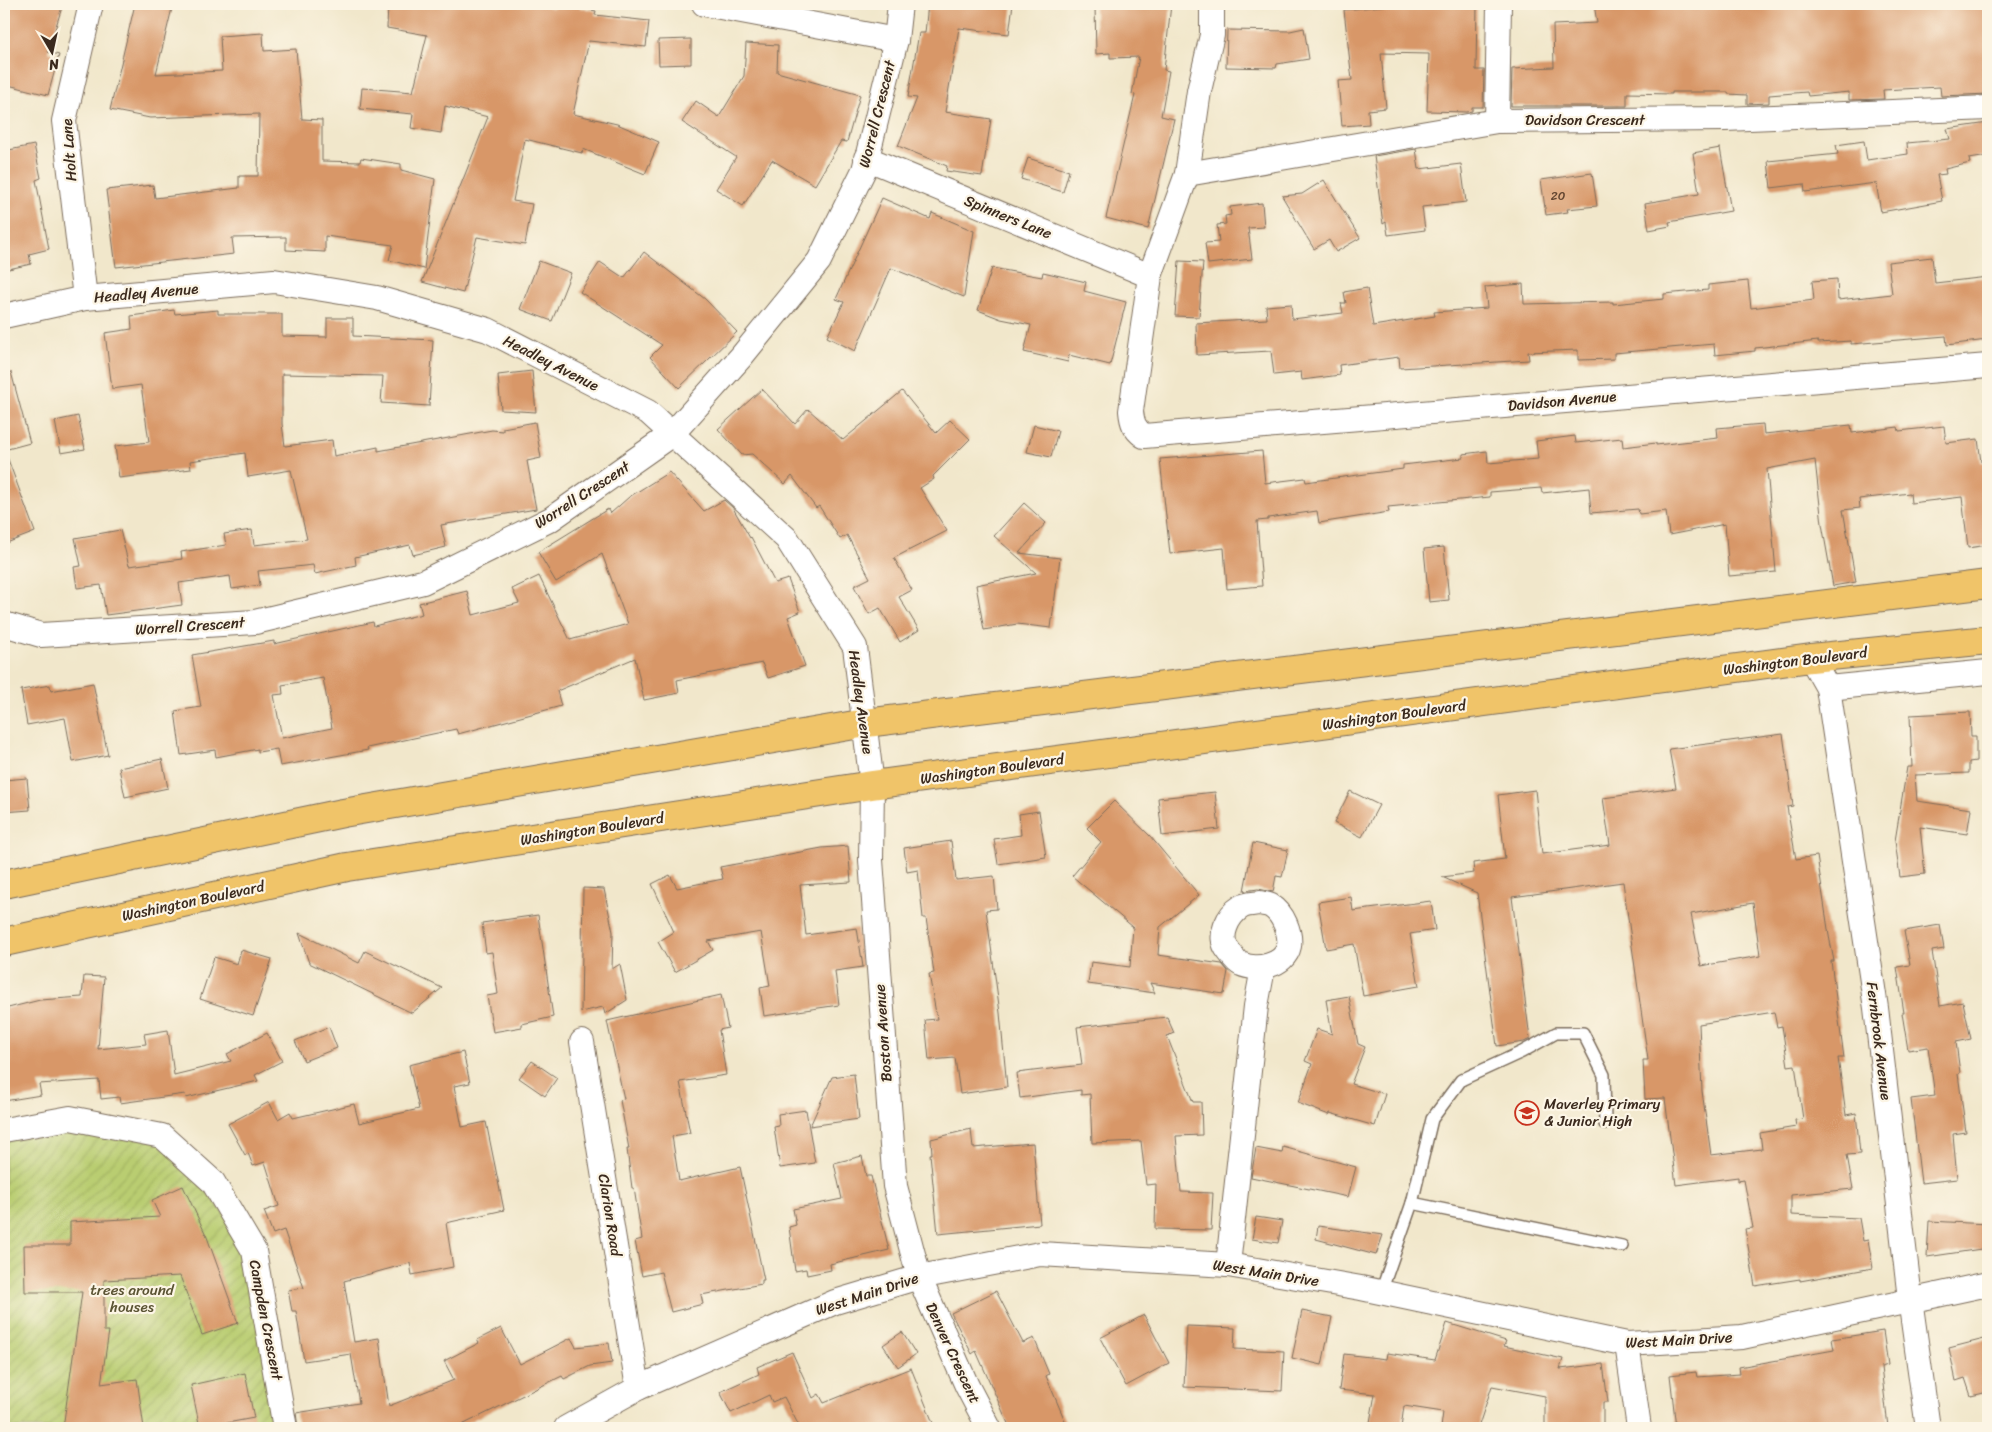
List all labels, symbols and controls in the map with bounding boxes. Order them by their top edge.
north arrow [28,28,78,78]
text: N [47,51,62,77]
street label: Worrell Crescent [851,57,903,170]
street label: Davidson Crescent [1525,107,1646,133]
street label: Holt Lane [54,118,84,182]
house number: 20 [1551,185,1566,207]
street label: Spinners Lane [960,188,1056,247]
street label: Headley Avenue [93,275,199,311]
street label: Headley Avenue [498,328,604,398]
street label: Davidson Avenue [1507,383,1617,419]
street label: Worrell Crescent [529,454,636,536]
street label: Worrell Crescent [134,609,247,643]
street label: Washington Boulevard [1721,639,1870,683]
street label: Headley Avenue [841,648,881,756]
street label: Washington Boulevard [1320,692,1469,738]
street label: Washington Boulevard [918,746,1067,792]
street label: Washington Boulevard [518,805,667,853]
street label: Washington Boulevard [119,873,268,929]
street label: Fernbrook Avenue [1859,980,1899,1102]
street label: Boston Avenue [867,983,899,1083]
place label: Maverley Primary & Junior High [1544,1091,1660,1134]
school or university icon: Maverley Primary & Junior High [1514,1100,1540,1126]
street label: Clarion Road [591,1172,630,1259]
street label: West Main Drive [1211,1252,1321,1294]
street label: Campden Crescent [242,1258,291,1383]
street label: West Main Drive [812,1265,922,1323]
park label: trees around houses [90,1277,175,1320]
street label: Denver Crescent [918,1298,988,1408]
street label: West Main Drive [1625,1324,1733,1356]

